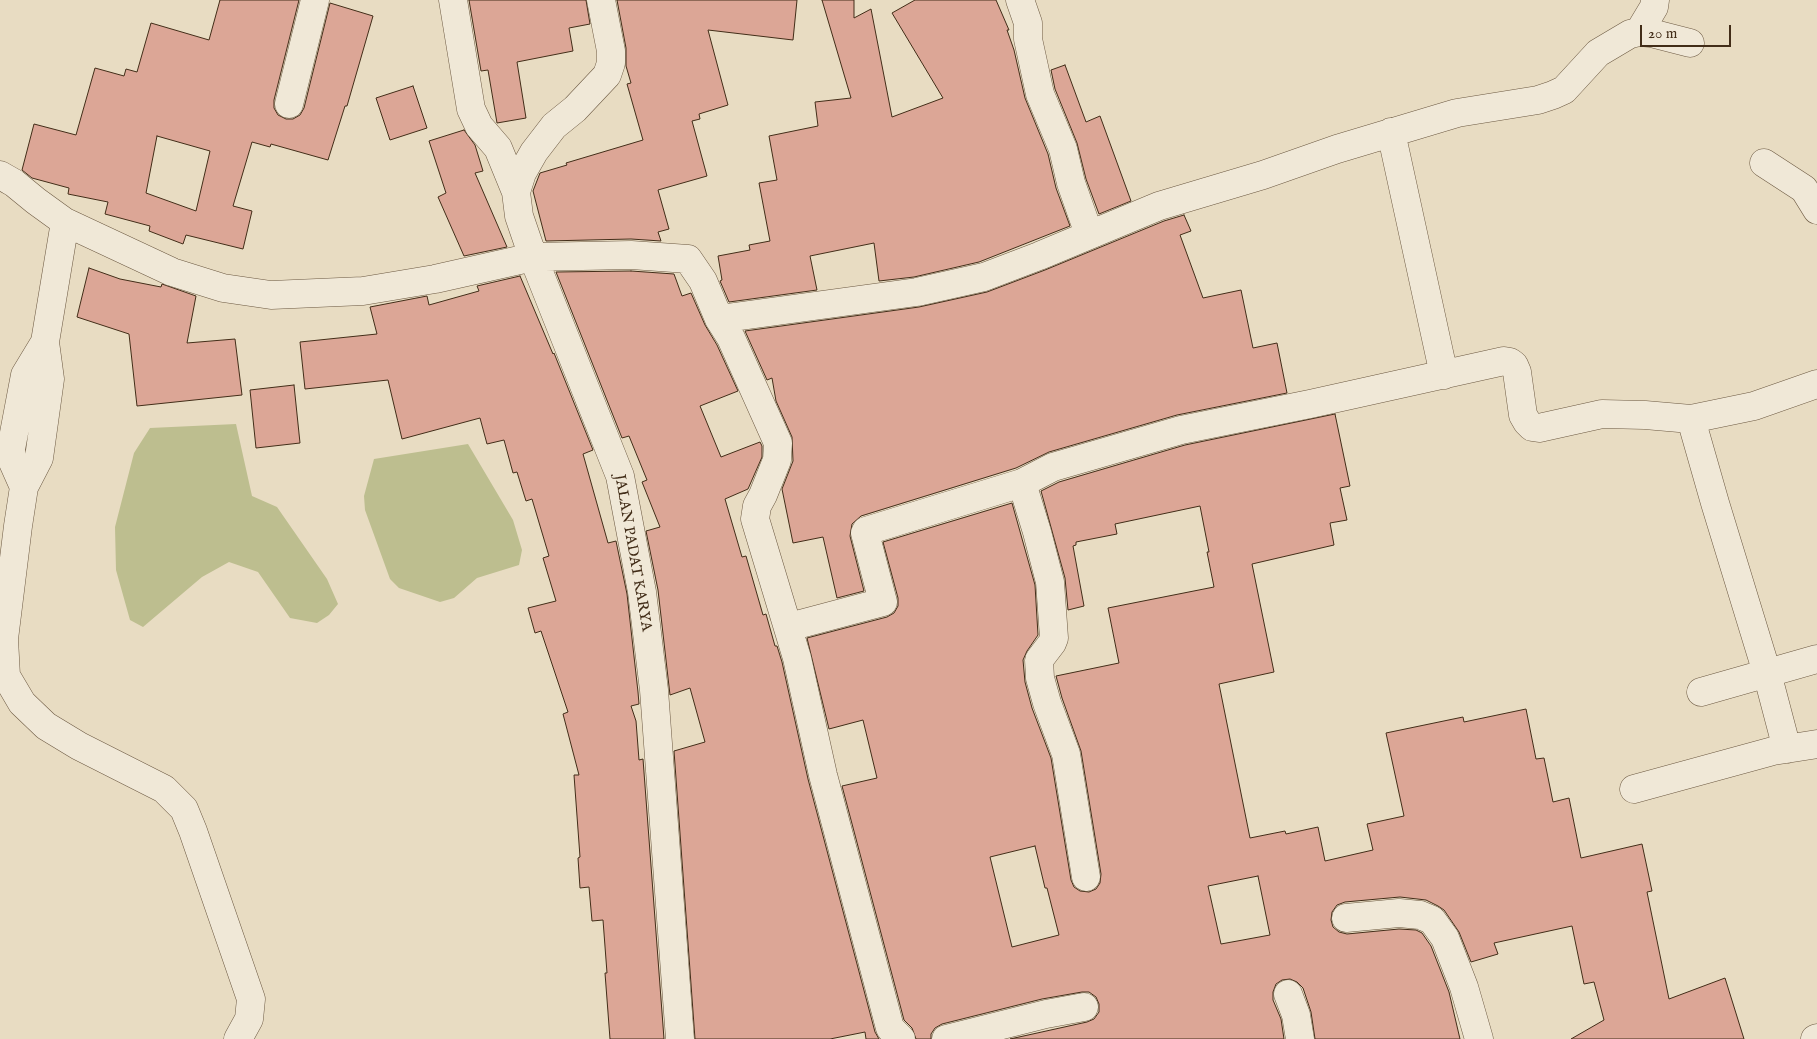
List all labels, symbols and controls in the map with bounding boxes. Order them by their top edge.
scale bar [1642,15,1733,47]
text: 20 m [1648,24,1677,43]
street label: JALAN PADAT KARYA [609,473,655,633]

